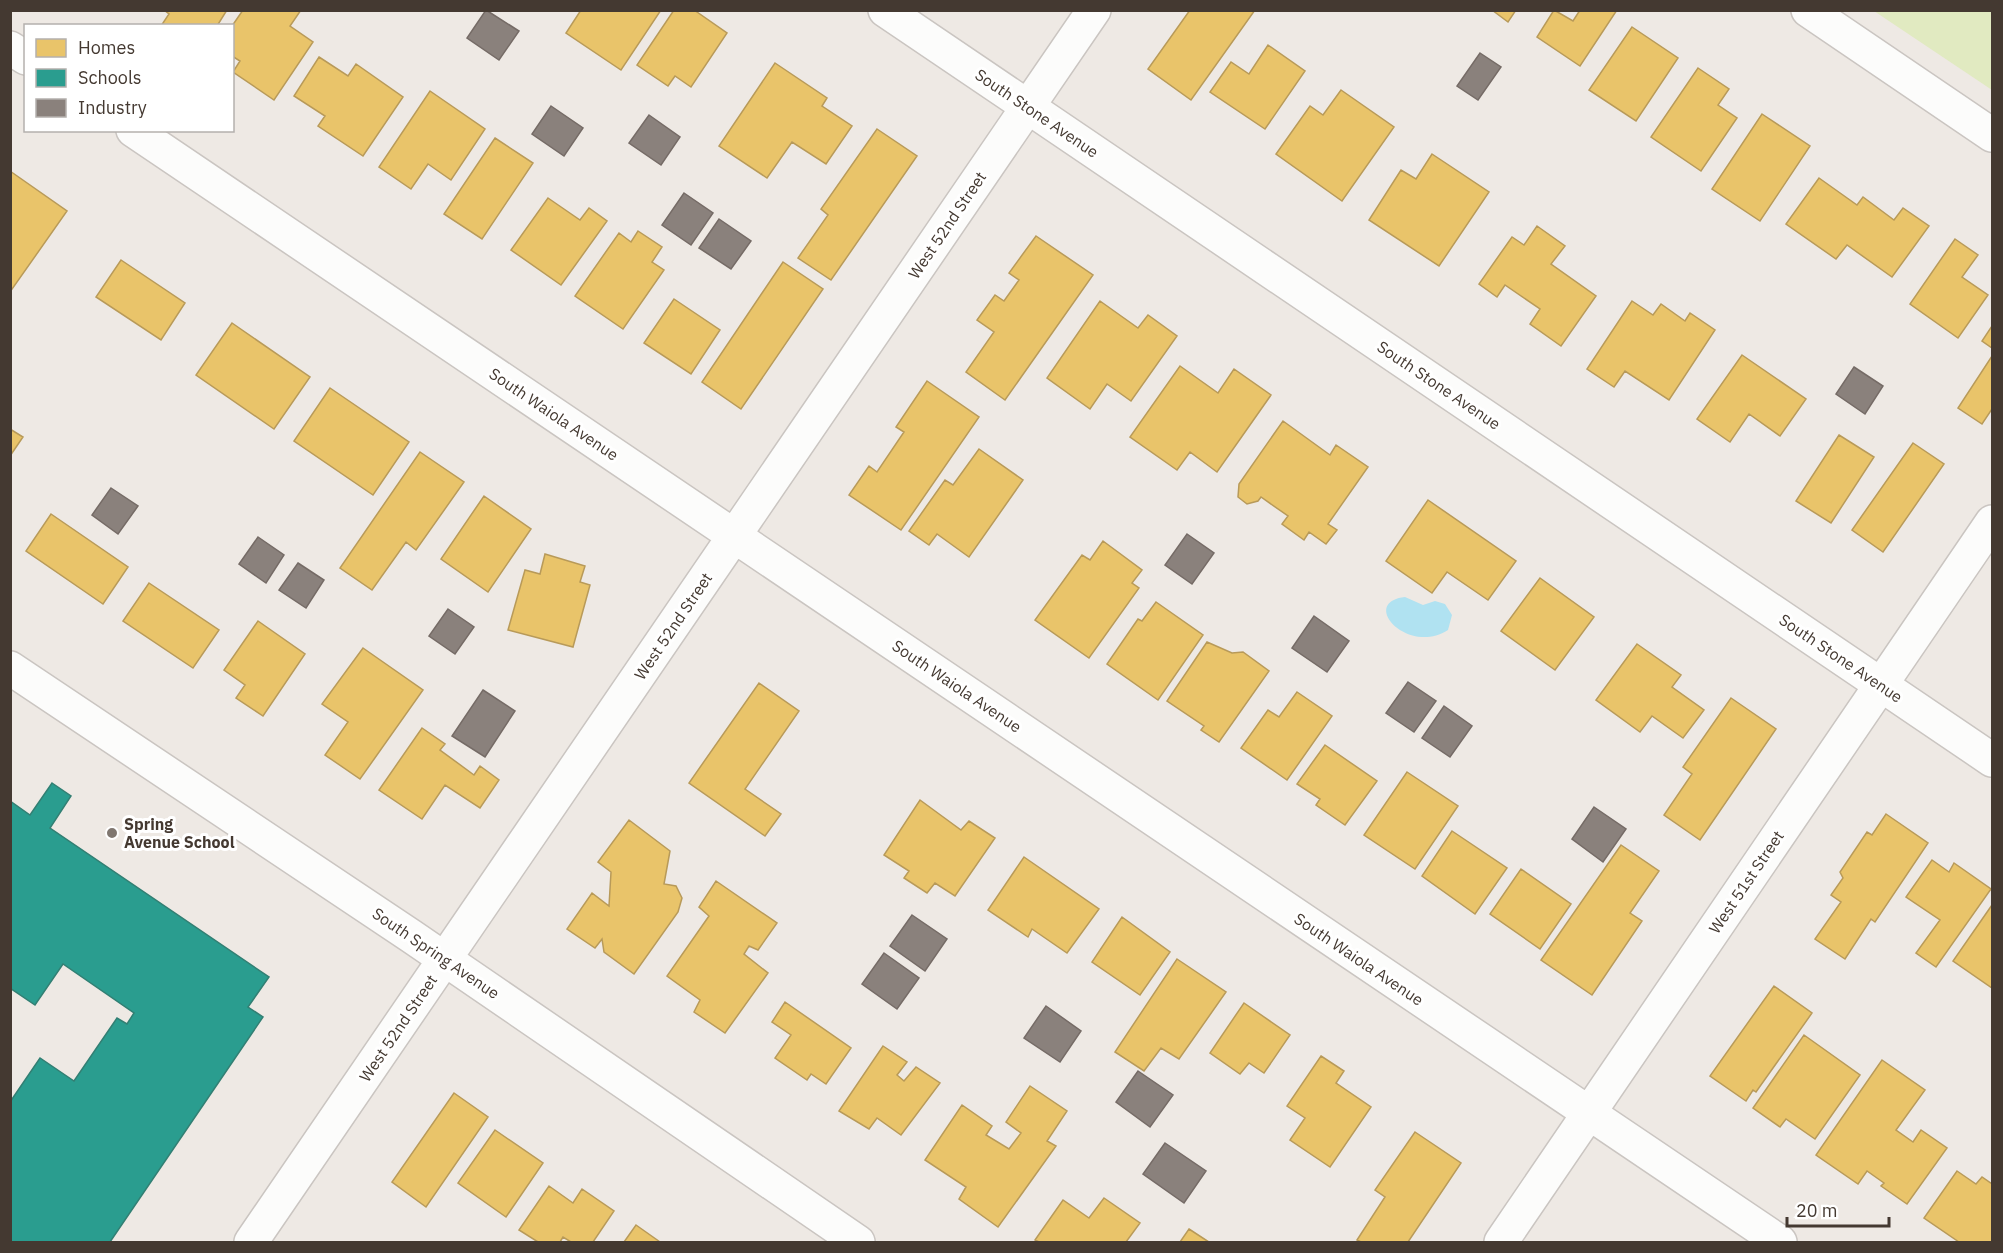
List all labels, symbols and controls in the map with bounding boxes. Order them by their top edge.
legend [24,24,234,132]
text: Homes [78,36,135,59]
street label: South Stone Avenue [971,64,1103,162]
text: Schools [78,66,142,89]
text: Industry [78,96,147,119]
street label: West 52nd Street [904,168,990,282]
street label: South Stone Avenue [1373,336,1505,434]
street label: South Waiola Avenue [486,363,623,465]
street label: West 52nd Street [630,569,716,683]
street label: South Stone Avenue [1775,609,1907,707]
street label: South Waiola Avenue [889,635,1026,737]
place label: Spring Avenue School [124,814,235,852]
marker: Spring Avenue School [105,826,119,840]
street label: West 51st Street [1704,827,1788,937]
street label: South Spring Avenue [369,903,504,1003]
street label: South Waiola Avenue [1291,908,1428,1010]
street label: West 52nd Street [355,971,441,1085]
scale bar [1787,1190,1889,1228]
text: 20 m [1796,1199,1838,1222]

